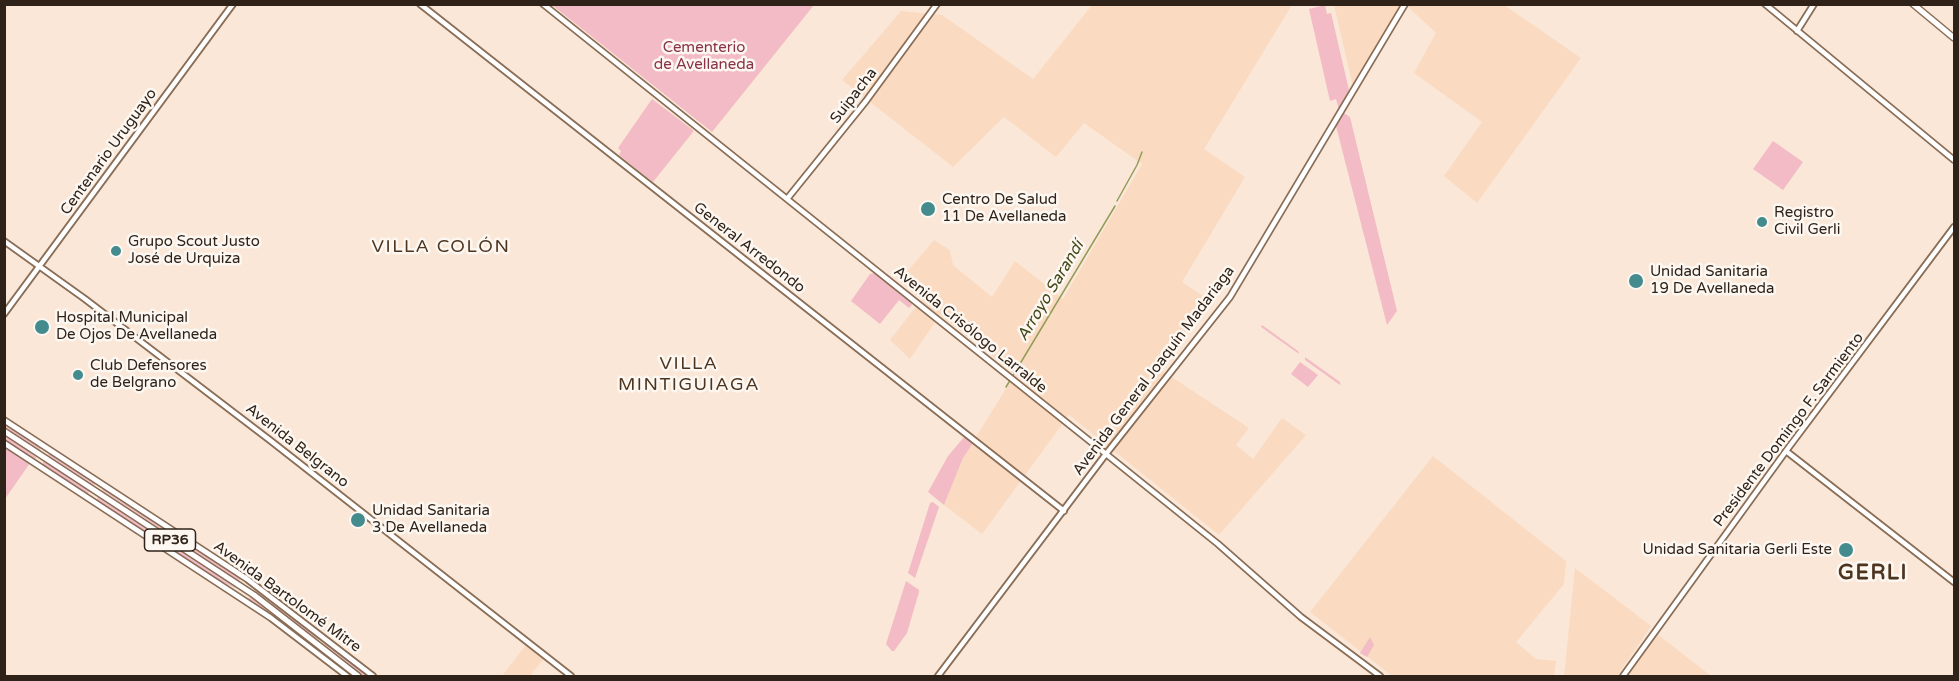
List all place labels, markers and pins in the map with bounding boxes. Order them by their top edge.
place label: Centro De Salud 11 De Avellaneda [942,191,1067,226]
marker: Centro De Salud 11 De Avellaneda [919,200,937,218]
place label: Registro Civil Gerli [1774,204,1841,239]
marker: Registro Civil Gerli [1755,215,1769,229]
place label: Grupo Scout Justo José de Urquiza [128,233,260,268]
marker: Grupo Scout Justo José de Urquiza [109,244,123,258]
place label: Unidad Sanitaria 19 De Avellaneda [1650,263,1775,298]
marker: Unidad Sanitaria 19 De Avellaneda [1627,272,1645,290]
place label: Hospital Municipal De Ojos De Avellaneda [56,309,217,344]
marker: Hospital Municipal De Ojos De Avellaneda [33,318,51,336]
place label: Club Defensores de Belgrano [90,357,207,392]
marker: Club Defensores de Belgrano [71,368,85,382]
place label: Unidad Sanitaria 3 De Avellaneda [372,502,490,537]
marker: Unidad Sanitaria 3 De Avellaneda [349,511,367,529]
place label: Unidad Sanitaria Gerli Este [1643,541,1832,559]
marker: Unidad Sanitaria Gerli Este [1837,541,1855,559]

